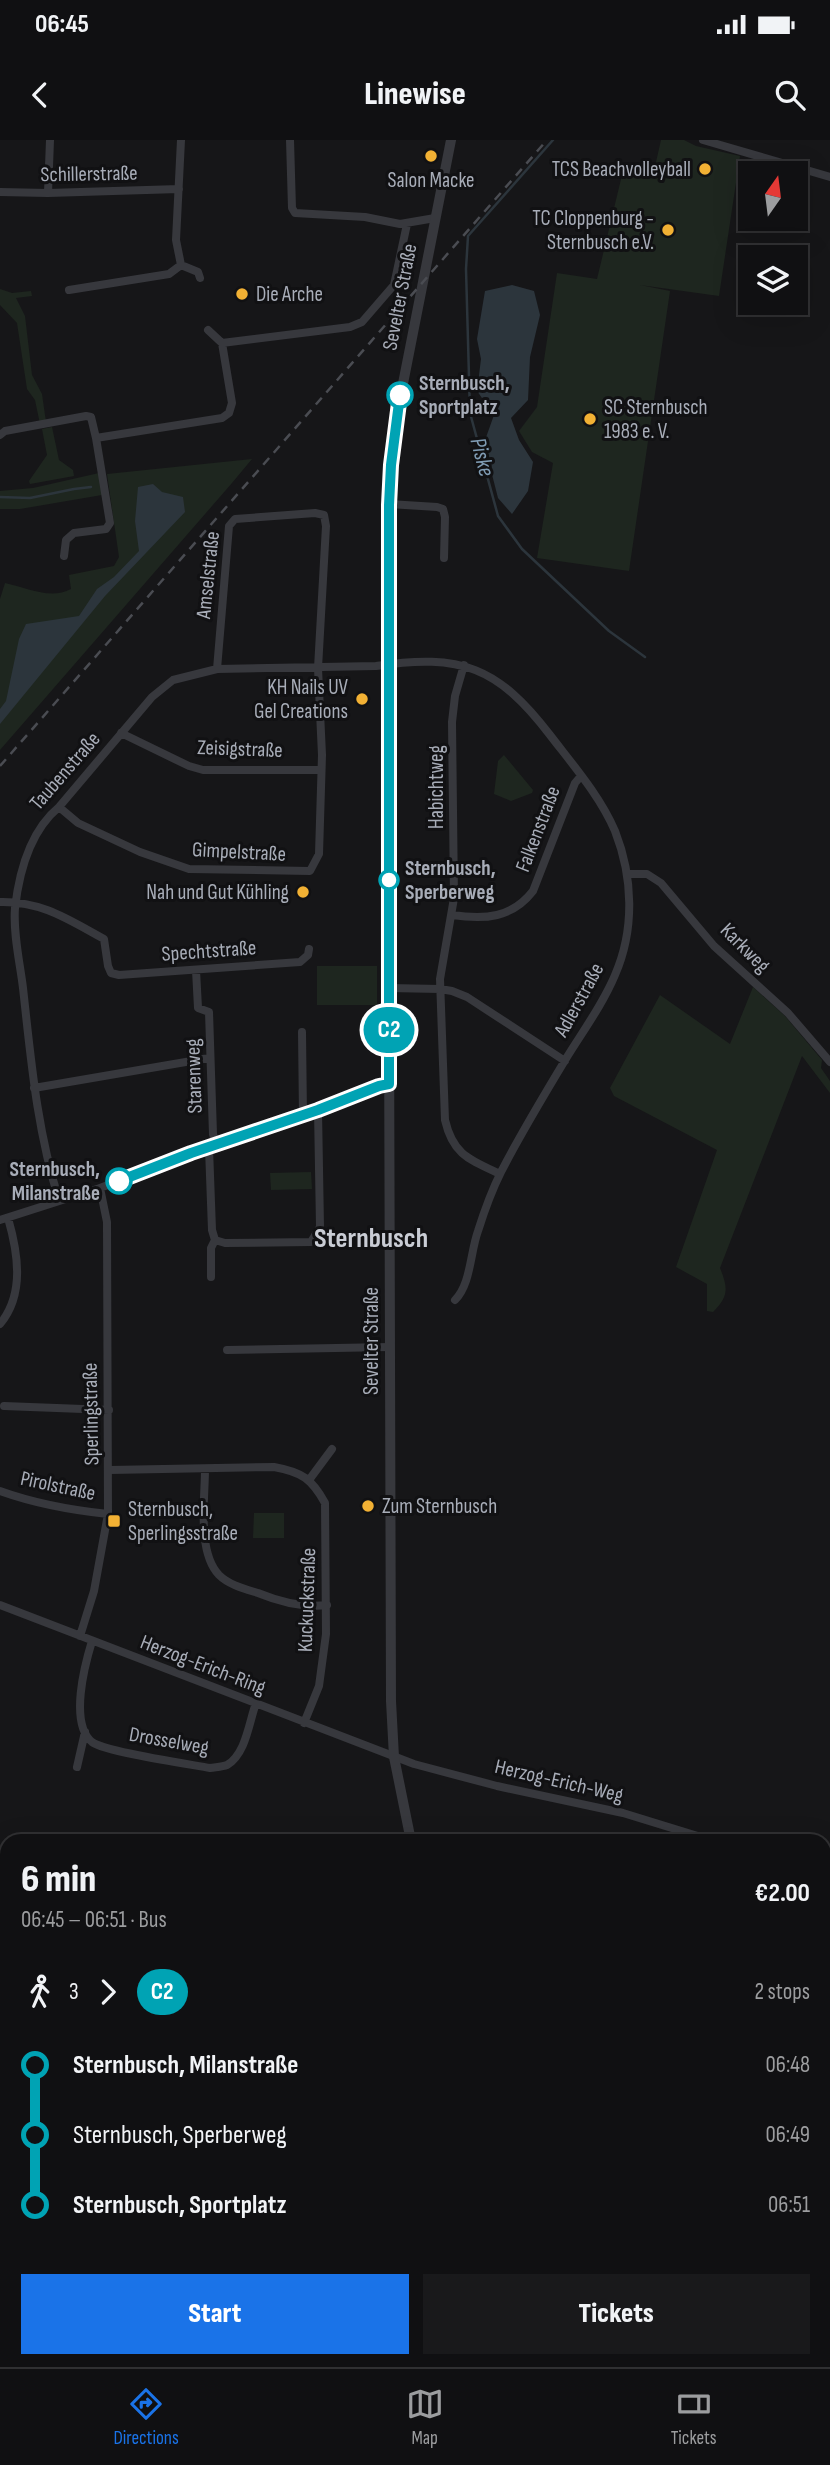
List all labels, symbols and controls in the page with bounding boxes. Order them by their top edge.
text: 06:45 [35,9,89,40]
text: Linewise [364,75,466,114]
icon: back [21,76,59,114]
icon: search [771,76,809,114]
marker: Salon Macke [423,148,439,164]
place label: TCS Beachvolleyball [552,157,691,182]
street label: Schillerstraße [40,161,138,187]
marker: TCS Beachvolleyball [697,161,713,177]
north arrow [738,161,808,231]
map controls [738,161,808,315]
place label: Salon Macke [387,168,475,193]
place label: TC Cloppenburg - Sternbusch e.V. [532,206,654,255]
marker: TC Cloppenburg - Sternbusch e.V. [660,222,676,238]
street label: Sevelter Straße [377,242,423,352]
button: layers [738,245,808,315]
place label: Die Arche [256,282,323,307]
marker: Die Arche [234,286,250,302]
place label: Sternbusch, Sportplatz [419,371,510,420]
marker: Sternbusch, Sportplatz [387,382,413,408]
place label: SC Sternbusch 1983 e. V. [604,395,708,444]
marker: SC Sternbusch 1983 e. V. [582,411,598,427]
water label: Piske [463,435,501,479]
street label: Amselstraße [191,530,225,621]
place label: KH Nails UV Gel Creations [254,675,349,724]
marker: KH Nails UV Gel Creations [354,691,370,707]
street label: Taubenstraße [24,727,106,815]
street label: Zeisigstraße [197,735,283,763]
street label: Habichtweg [424,745,449,829]
street label: Falkenstraße [510,783,566,875]
street label: Gimpelstraße [191,837,287,867]
place label: Sternbusch, Sperberweg [405,856,496,905]
marker: Sternbusch, Sperberweg [379,870,399,890]
place label: Nah und Gut Kühling [146,880,289,905]
marker: Nah und Gut Kühling [295,884,311,900]
street label: Karkweg [715,918,775,978]
street label: Spechtstraße [161,935,257,967]
street label: Adlerstraße [548,959,609,1042]
line badge: C2 [358,1007,420,1053]
text: C2 [378,1015,400,1044]
street label: Starenweg [180,1038,208,1114]
place label: Sternbusch, Milanstraße [9,1157,100,1206]
marker: Sternbusch, Milanstraße [106,1168,132,1194]
district label: Sternbusch [314,1222,428,1255]
street label: Sevelter Straße [359,1287,384,1395]
street label: Sperlingstraße [78,1362,104,1466]
street label: Pirolstraße [18,1466,98,1506]
place label: Zum Sternbusch [382,1494,497,1519]
place label: Sternbusch, Sperlingsstraße [128,1497,238,1546]
marker: Zum Sternbusch [360,1498,376,1514]
marker: Sternbusch, Sperlingsstraße [106,1513,122,1529]
street label: Kuckuckstraße [293,1547,321,1653]
street label: Herzog-Erich-Ring [137,1630,269,1700]
street label: Drosselweg [127,1722,211,1760]
street label: Herzog-Erich-Weg [492,1754,626,1808]
text: 6 min [21,1857,96,1902]
text: €2.00 [755,1878,810,1909]
text: 06:45 – 06:51 · Bus [21,1906,167,1934]
icon: walk [21,1973,59,2011]
icon: forward [89,1973,127,2011]
text: C2 [151,1977,174,2006]
text: 3 [69,1978,79,2006]
text: 2 stops [754,1978,810,2006]
text: Sternbusch, Milanstraße [73,2050,298,2081]
text: 06:48 [766,2051,810,2079]
text: Sternbusch, Sperberweg [73,2120,287,2151]
text: 06:49 [765,2121,810,2149]
text: Sternbusch, Sportplatz [73,2190,287,2221]
text: 06:51 [768,2191,810,2219]
button: Start [21,2274,409,2354]
button: Tickets [423,2274,810,2354]
tab: Directions [113,2385,179,2450]
tab: Map [406,2385,444,2450]
tab: Tickets [671,2385,717,2450]

